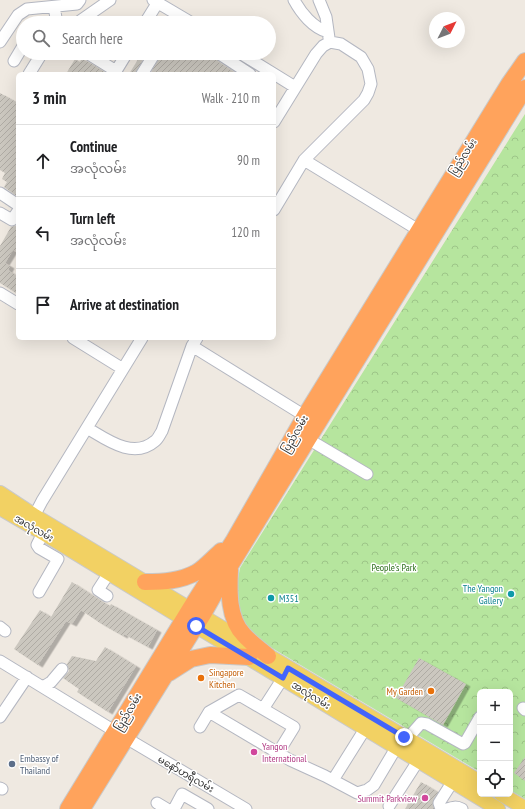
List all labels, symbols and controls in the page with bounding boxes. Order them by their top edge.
north arrow [429,12,465,48]
search box [16,16,276,60]
icon: search [30,27,52,49]
text: Search here [62,29,123,48]
text: 3 min [32,87,66,109]
text: Walk · 210 m [202,90,260,107]
street label: ပြည်လမ်း [446,135,481,179]
text: Continue [70,137,117,156]
icon: ahead [32,150,54,172]
text: 90 m [237,152,260,169]
text: အလုံလမ်း [70,160,126,177]
text: Turn left [70,209,115,228]
icon: left [32,222,54,244]
text: 120 m [231,224,260,241]
text: အလုံလမ်း [70,232,126,249]
icon: arrive [32,294,54,316]
text: Arrive at destination [70,295,179,314]
street label: ပြည်လမ်း [278,412,313,456]
street label: အလုံလမ်း [11,511,57,546]
park label: People's Park [372,561,417,574]
place label: The Yangon Gallery [463,582,503,607]
marker: The Yangon Gallery [506,589,516,599]
place label: M351 [279,592,299,605]
marker: M351 [266,593,276,603]
route start [187,617,205,635]
place label: Singapore Kitchen [209,666,244,691]
marker: Singapore Kitchen [196,673,206,683]
street label: အလုံလမ်း [288,677,333,714]
place label: My Garden [387,685,423,698]
marker: My Garden [426,686,436,696]
map controls [477,689,513,797]
button: + [477,689,513,725]
street label: ပြည်လမ်း [111,690,146,734]
button: − [477,725,513,761]
route end [395,728,413,746]
place label: Yangon International [262,740,307,765]
marker: Yangon International [249,747,259,757]
place label: Embassy of Thailand [20,752,59,777]
street label: မနော်ဟရီလမ်း [155,752,217,797]
marker: Embassy of Thailand [7,759,17,769]
button: locate [477,761,513,797]
place label: Summit Parkview [357,792,417,805]
marker: Summit Parkview [420,793,430,803]

